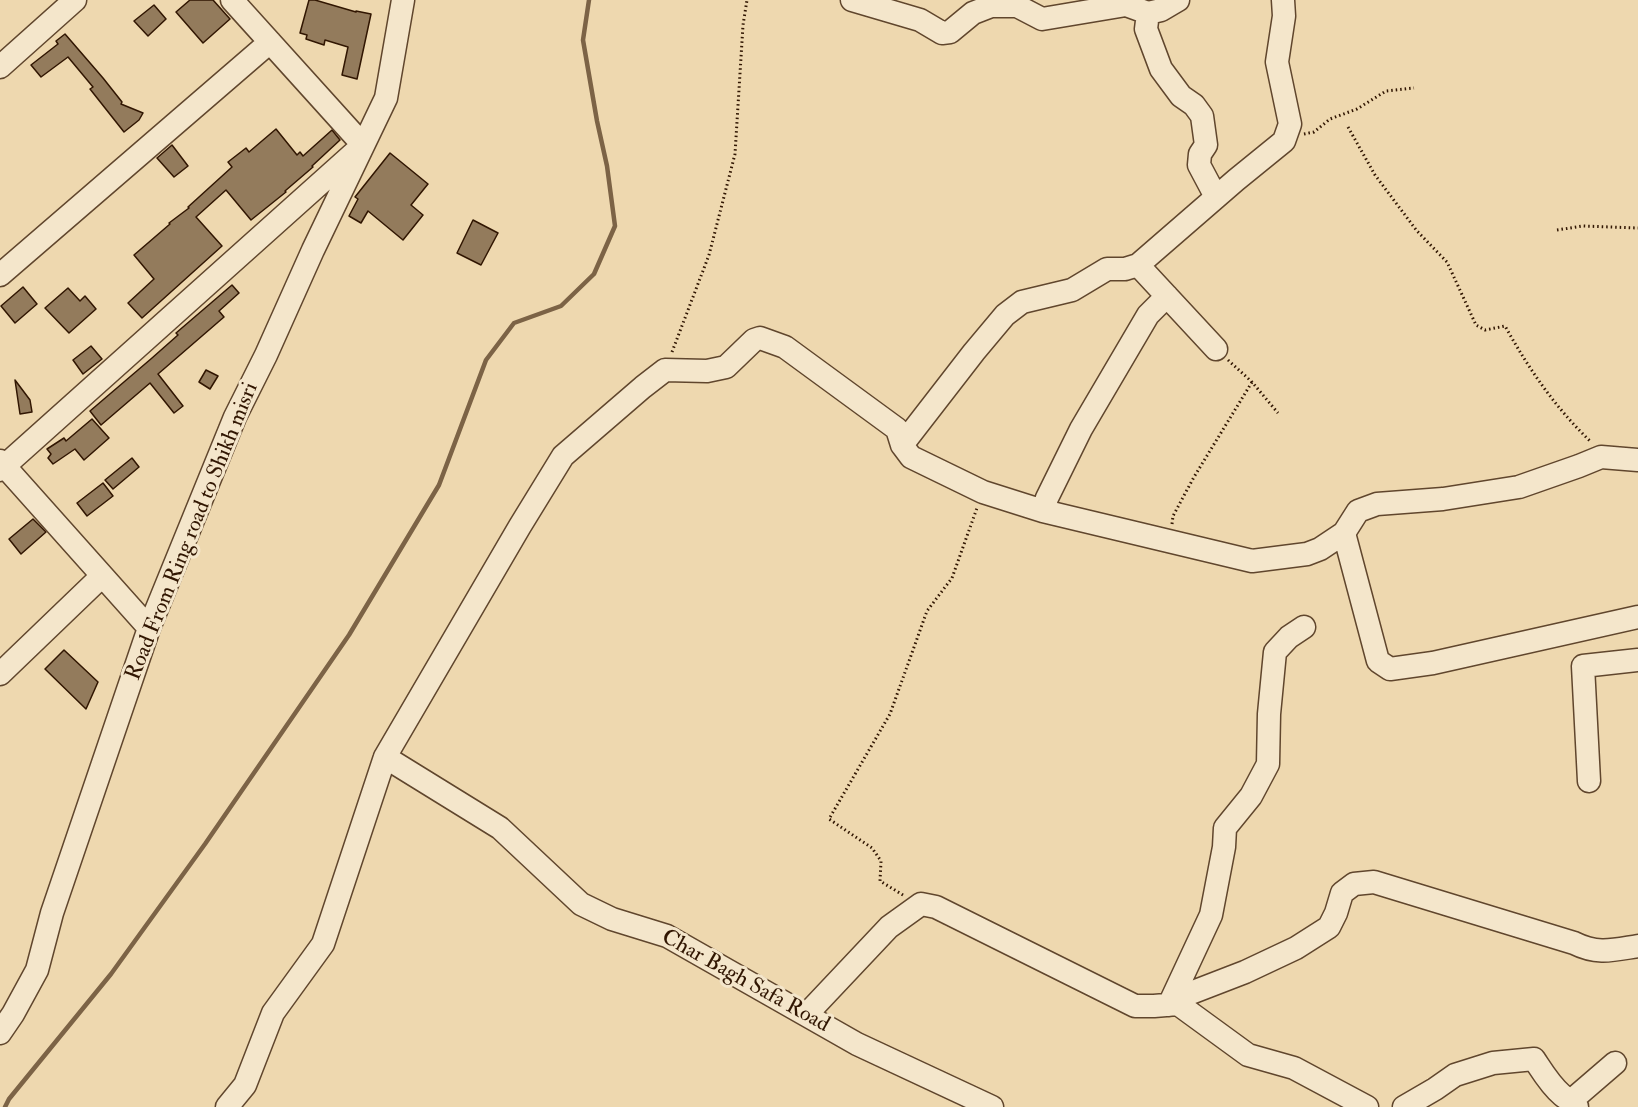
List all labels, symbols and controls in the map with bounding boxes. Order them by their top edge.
street label: Road From Ring road to Shikh misri [121,379,265,685]
street label: Char Bagh Safa Road [656,925,834,1039]

